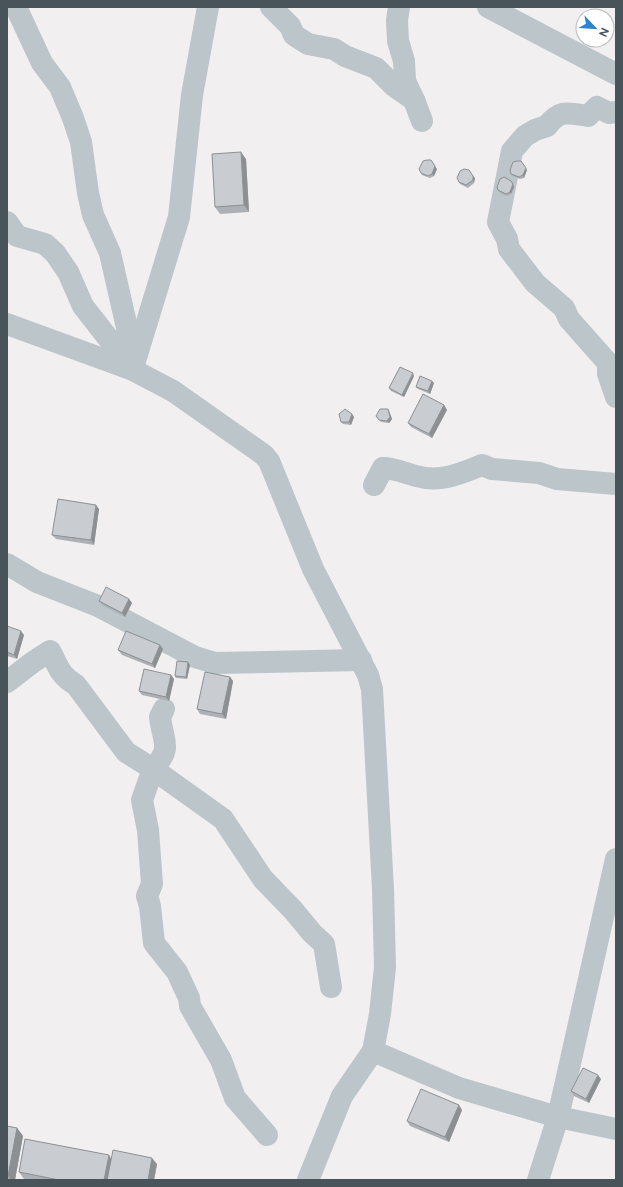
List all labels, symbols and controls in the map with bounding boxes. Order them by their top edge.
north arrow [575,8,615,48]
text: N [597,26,611,39]

